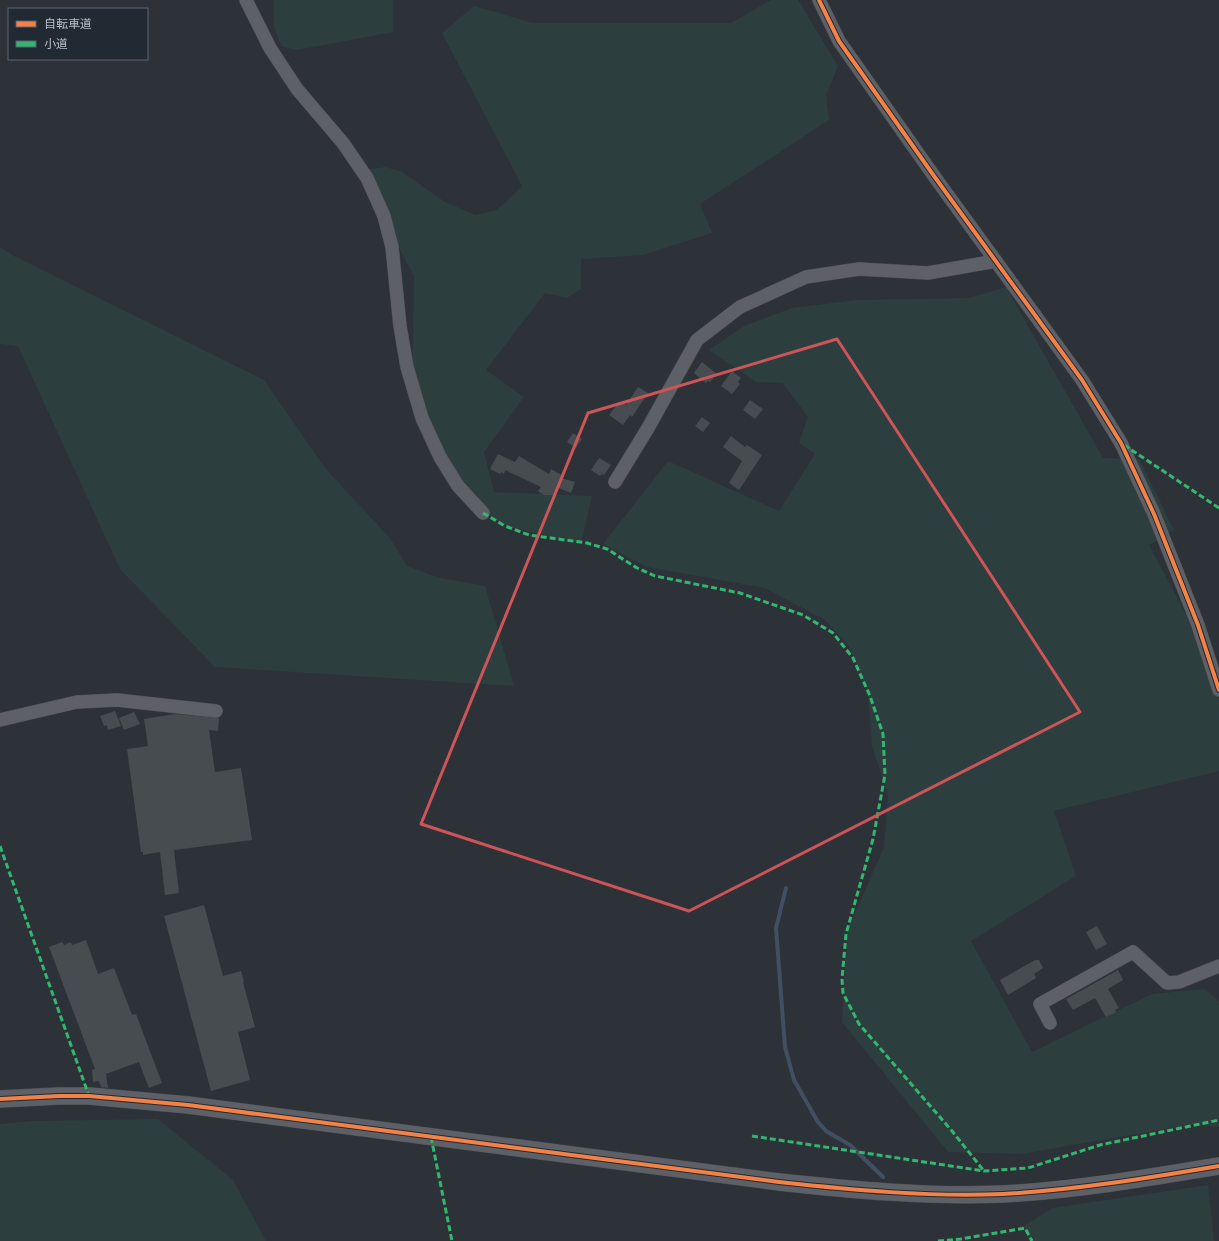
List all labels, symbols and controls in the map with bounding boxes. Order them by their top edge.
legend [8,8,148,60]
text: 自転車道 [44,16,92,31]
text: 小道 [44,36,68,51]

